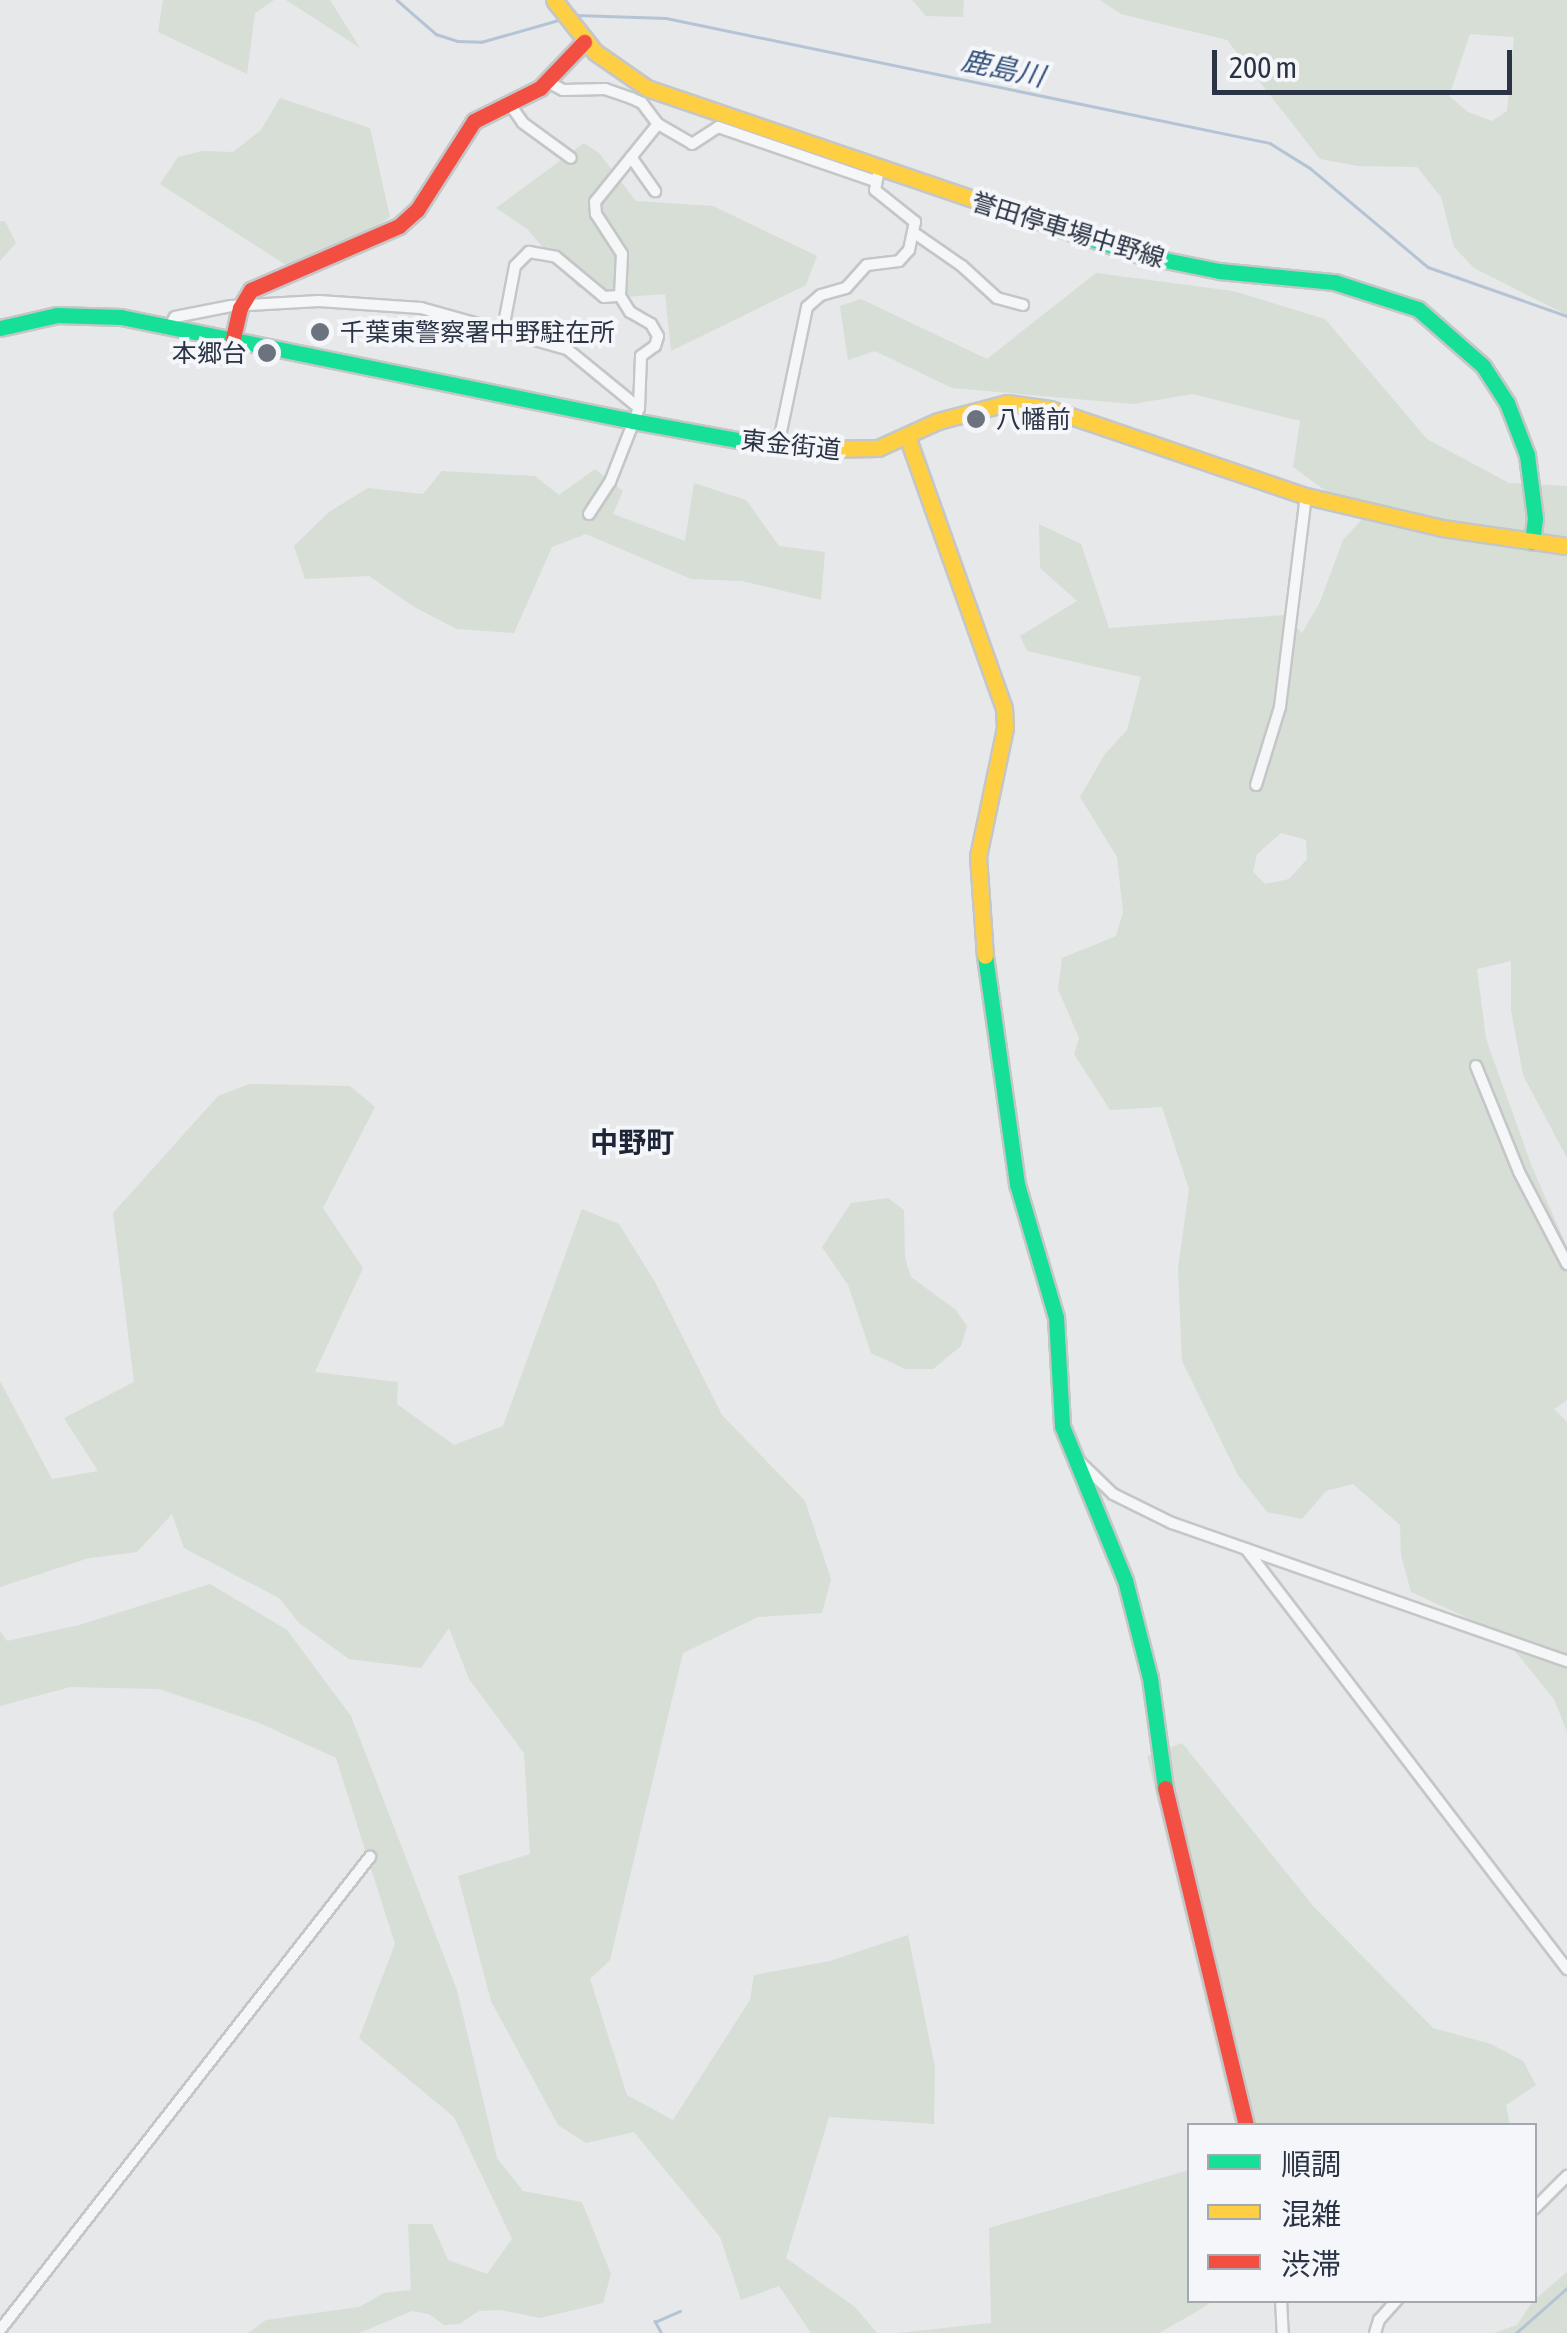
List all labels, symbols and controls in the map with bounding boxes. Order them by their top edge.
scale bar [1217,30,1517,92]
water label: 鹿島川 [958,43,1048,93]
text: 200 m [1229,50,1297,84]
street label: 誉田停車場中野線 [968,186,1168,274]
place label: 千葉東警察署中野駐在所 [340,317,615,347]
marker: 千葉東警察署中野駐在所 [309,321,331,343]
place label: 本郷台 [172,338,247,368]
marker: 本郷台 [256,342,278,364]
place label: 八幡前 [996,404,1071,434]
marker: 八幡前 [965,408,987,430]
street label: 東金街道 [740,425,842,465]
district label: 中野町 [590,1125,674,1159]
legend [1187,2123,1537,2303]
text: 順調 [1281,2147,1341,2181]
text: 混雑 [1281,2197,1341,2231]
text: 渋滞 [1281,2247,1341,2281]

